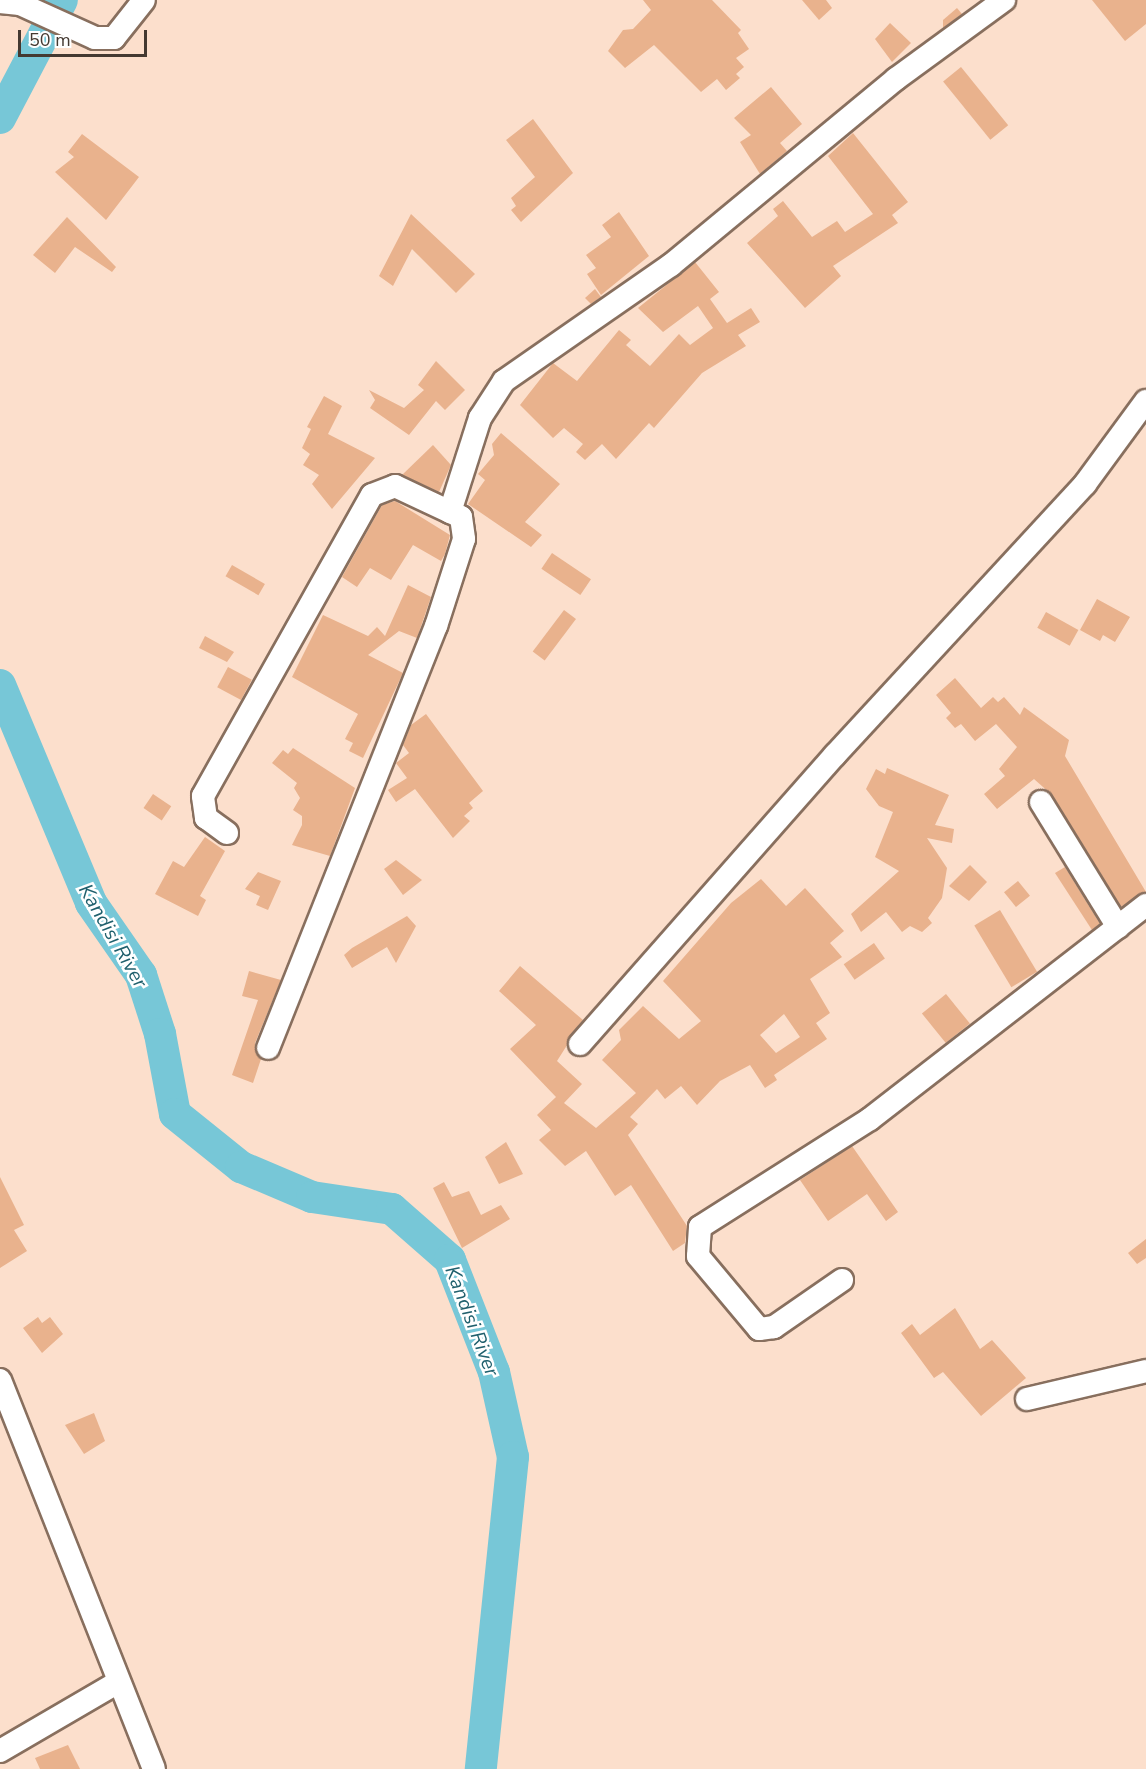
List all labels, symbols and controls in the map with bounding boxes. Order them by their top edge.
scale bar [21,18,150,56]
text: 50 m [29,28,71,52]
water label: Kandisi River [74,880,152,992]
water label: Kandisi River [440,1262,504,1380]

